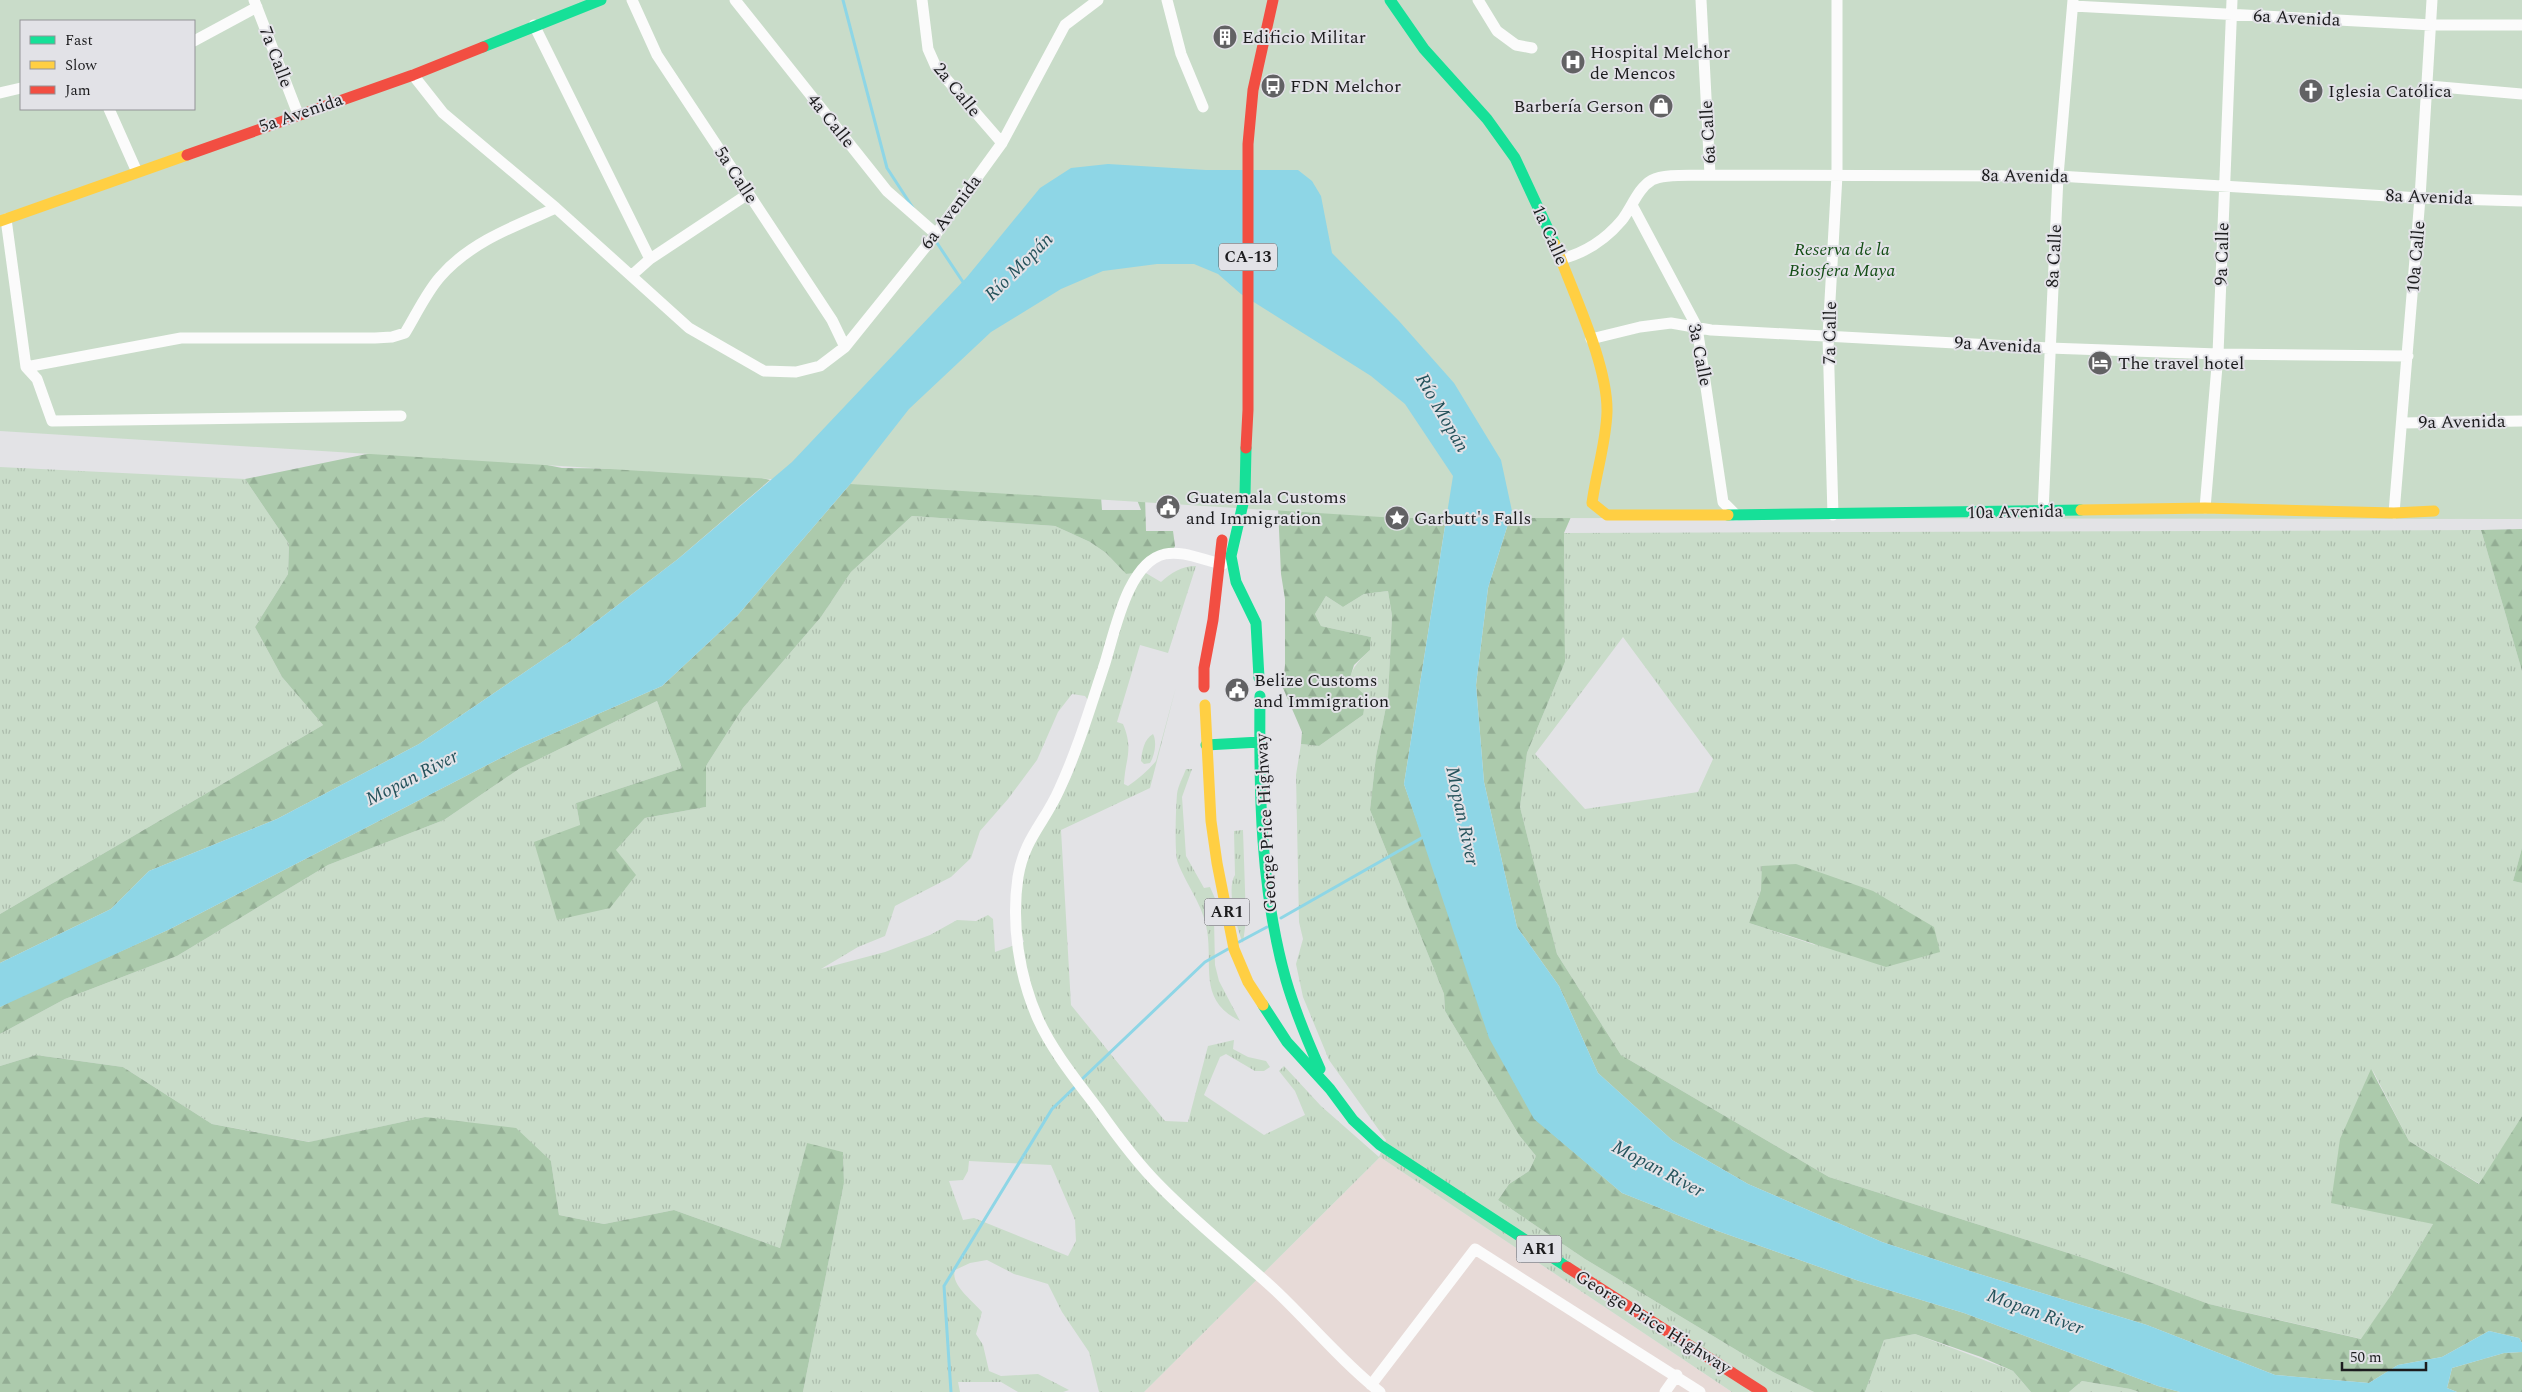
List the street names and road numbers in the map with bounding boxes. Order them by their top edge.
street label: 6a Avenida [2253,2,2341,34]
street label: 7a Calle [252,23,300,91]
street label: 2a Calle [927,57,987,123]
street label: 5a Avenida [255,86,347,140]
street label: 4a Calle [801,88,861,154]
street label: 6a Calle [1693,100,1723,164]
street label: 5a Calle [707,141,765,209]
street label: 8a Avenida [1981,162,2069,190]
street label: 6a Avenida [914,169,988,255]
street label: 8a Avenida [2385,182,2473,212]
street label: 1a Calle [1525,201,1575,269]
street label: 10a Calle [2399,220,2433,294]
street label: 9a Calle [2207,222,2237,286]
street label: 8a Calle [2039,224,2069,288]
road number: CA-13 [1219,243,1277,270]
street label: 7a Calle [1816,301,1844,365]
street label: 3a Calle [1681,321,1719,389]
street label: 9a Avenida [1954,329,2042,361]
street label: 9a Avenida [2418,408,2506,436]
street label: 10a Avenida [1967,498,2064,526]
street label: George Price Highway [1248,731,1284,913]
road number: AR1 [1204,899,1250,926]
road number: AR1 [1516,1236,1562,1262]
street label: George Price Highway [1570,1263,1737,1382]

